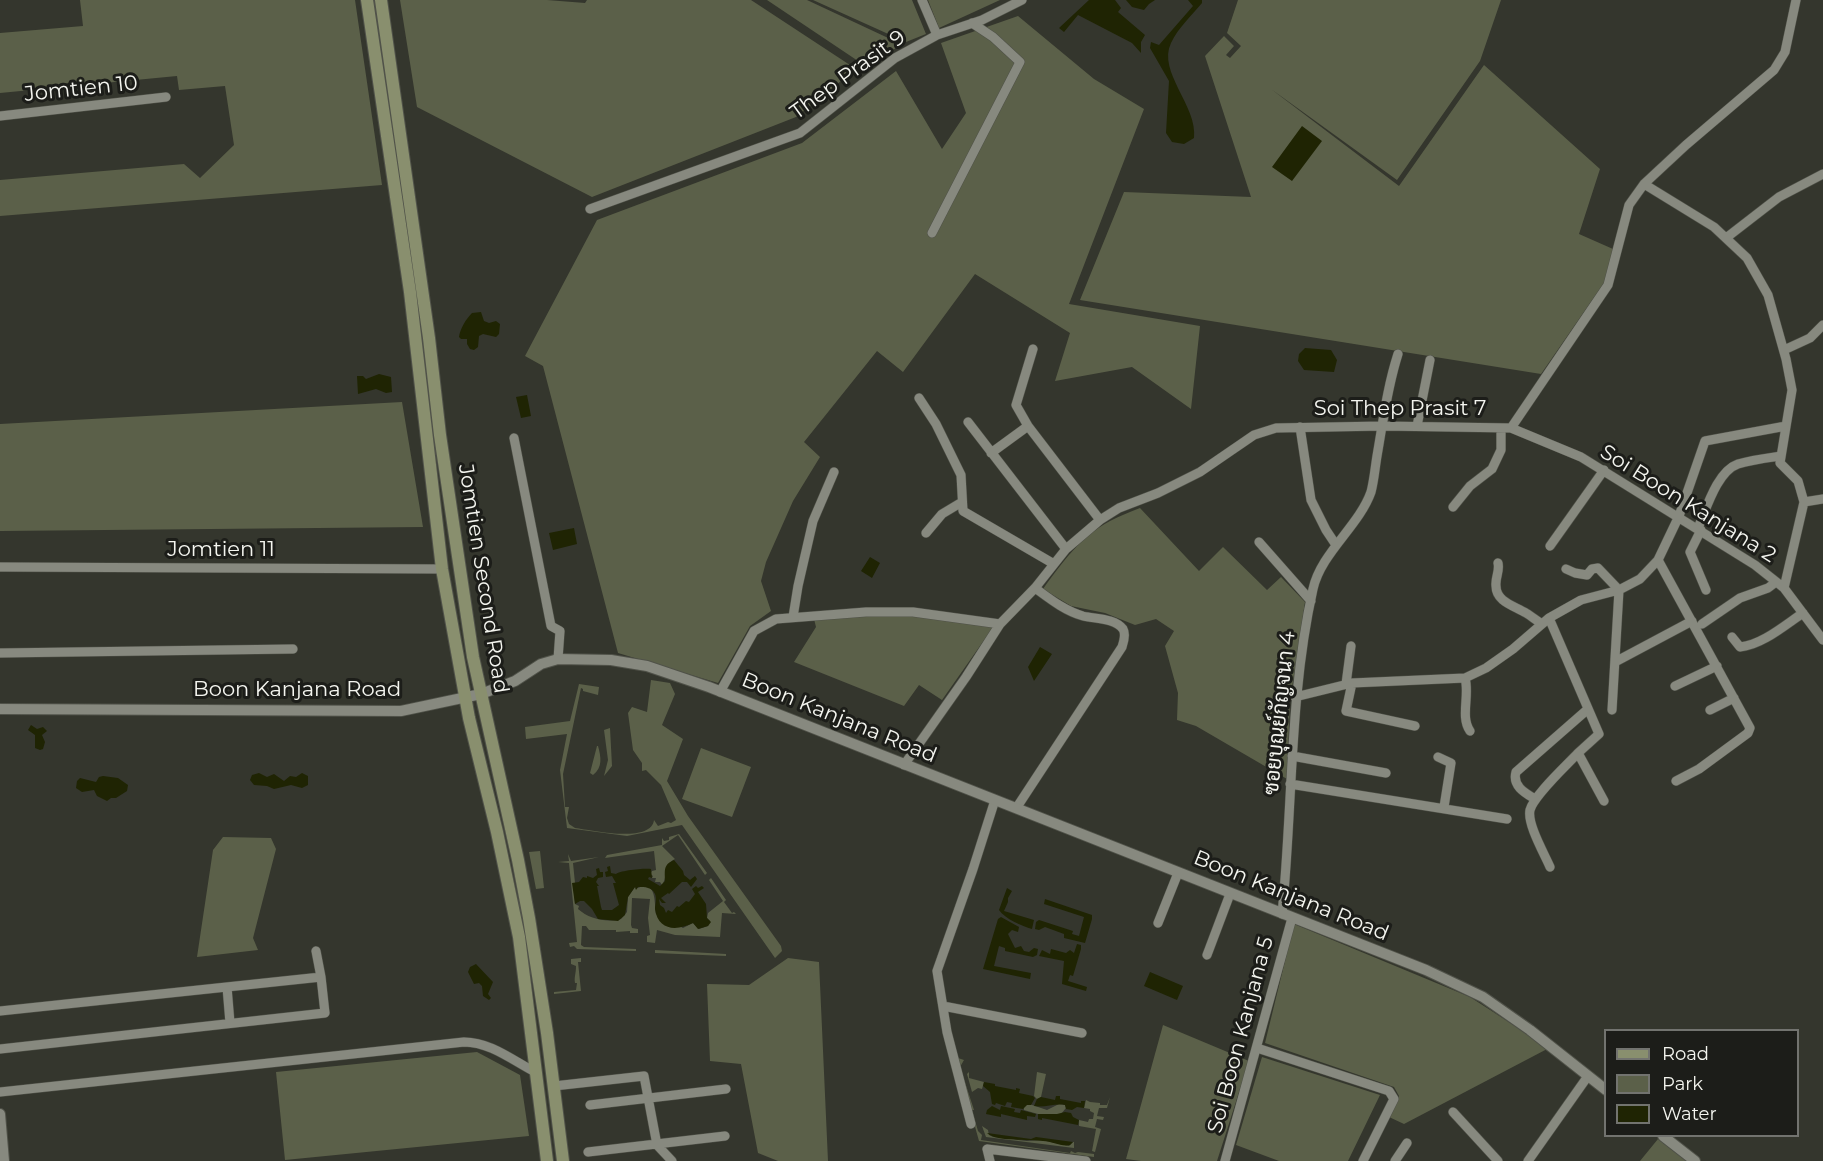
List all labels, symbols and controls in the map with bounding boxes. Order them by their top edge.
street label: Thep Prasit 9 [786,25,910,125]
street label: Jomtien 10 [23,71,139,107]
street label: Soi Thep Prasit 7 [1314,396,1486,422]
street label: Soi Boon Kanjana 2 [1595,440,1781,568]
street label: Jomtien Second Road [452,463,514,695]
street label: Jomtien 11 [167,537,275,563]
street label: ซอยบุณย์กัญจนา 4 [1259,630,1301,796]
street label: Boon Kanjana Road [738,667,940,769]
street label: Boon Kanjana Road [193,677,401,703]
street label: Boon Kanjana Road [1190,845,1392,947]
street label: Soi Boon Kanjana 5 [1203,934,1279,1136]
legend [1604,1029,1799,1137]
text: Road [1662,1043,1709,1065]
text: Park [1662,1073,1703,1095]
text: Water [1662,1103,1717,1125]

